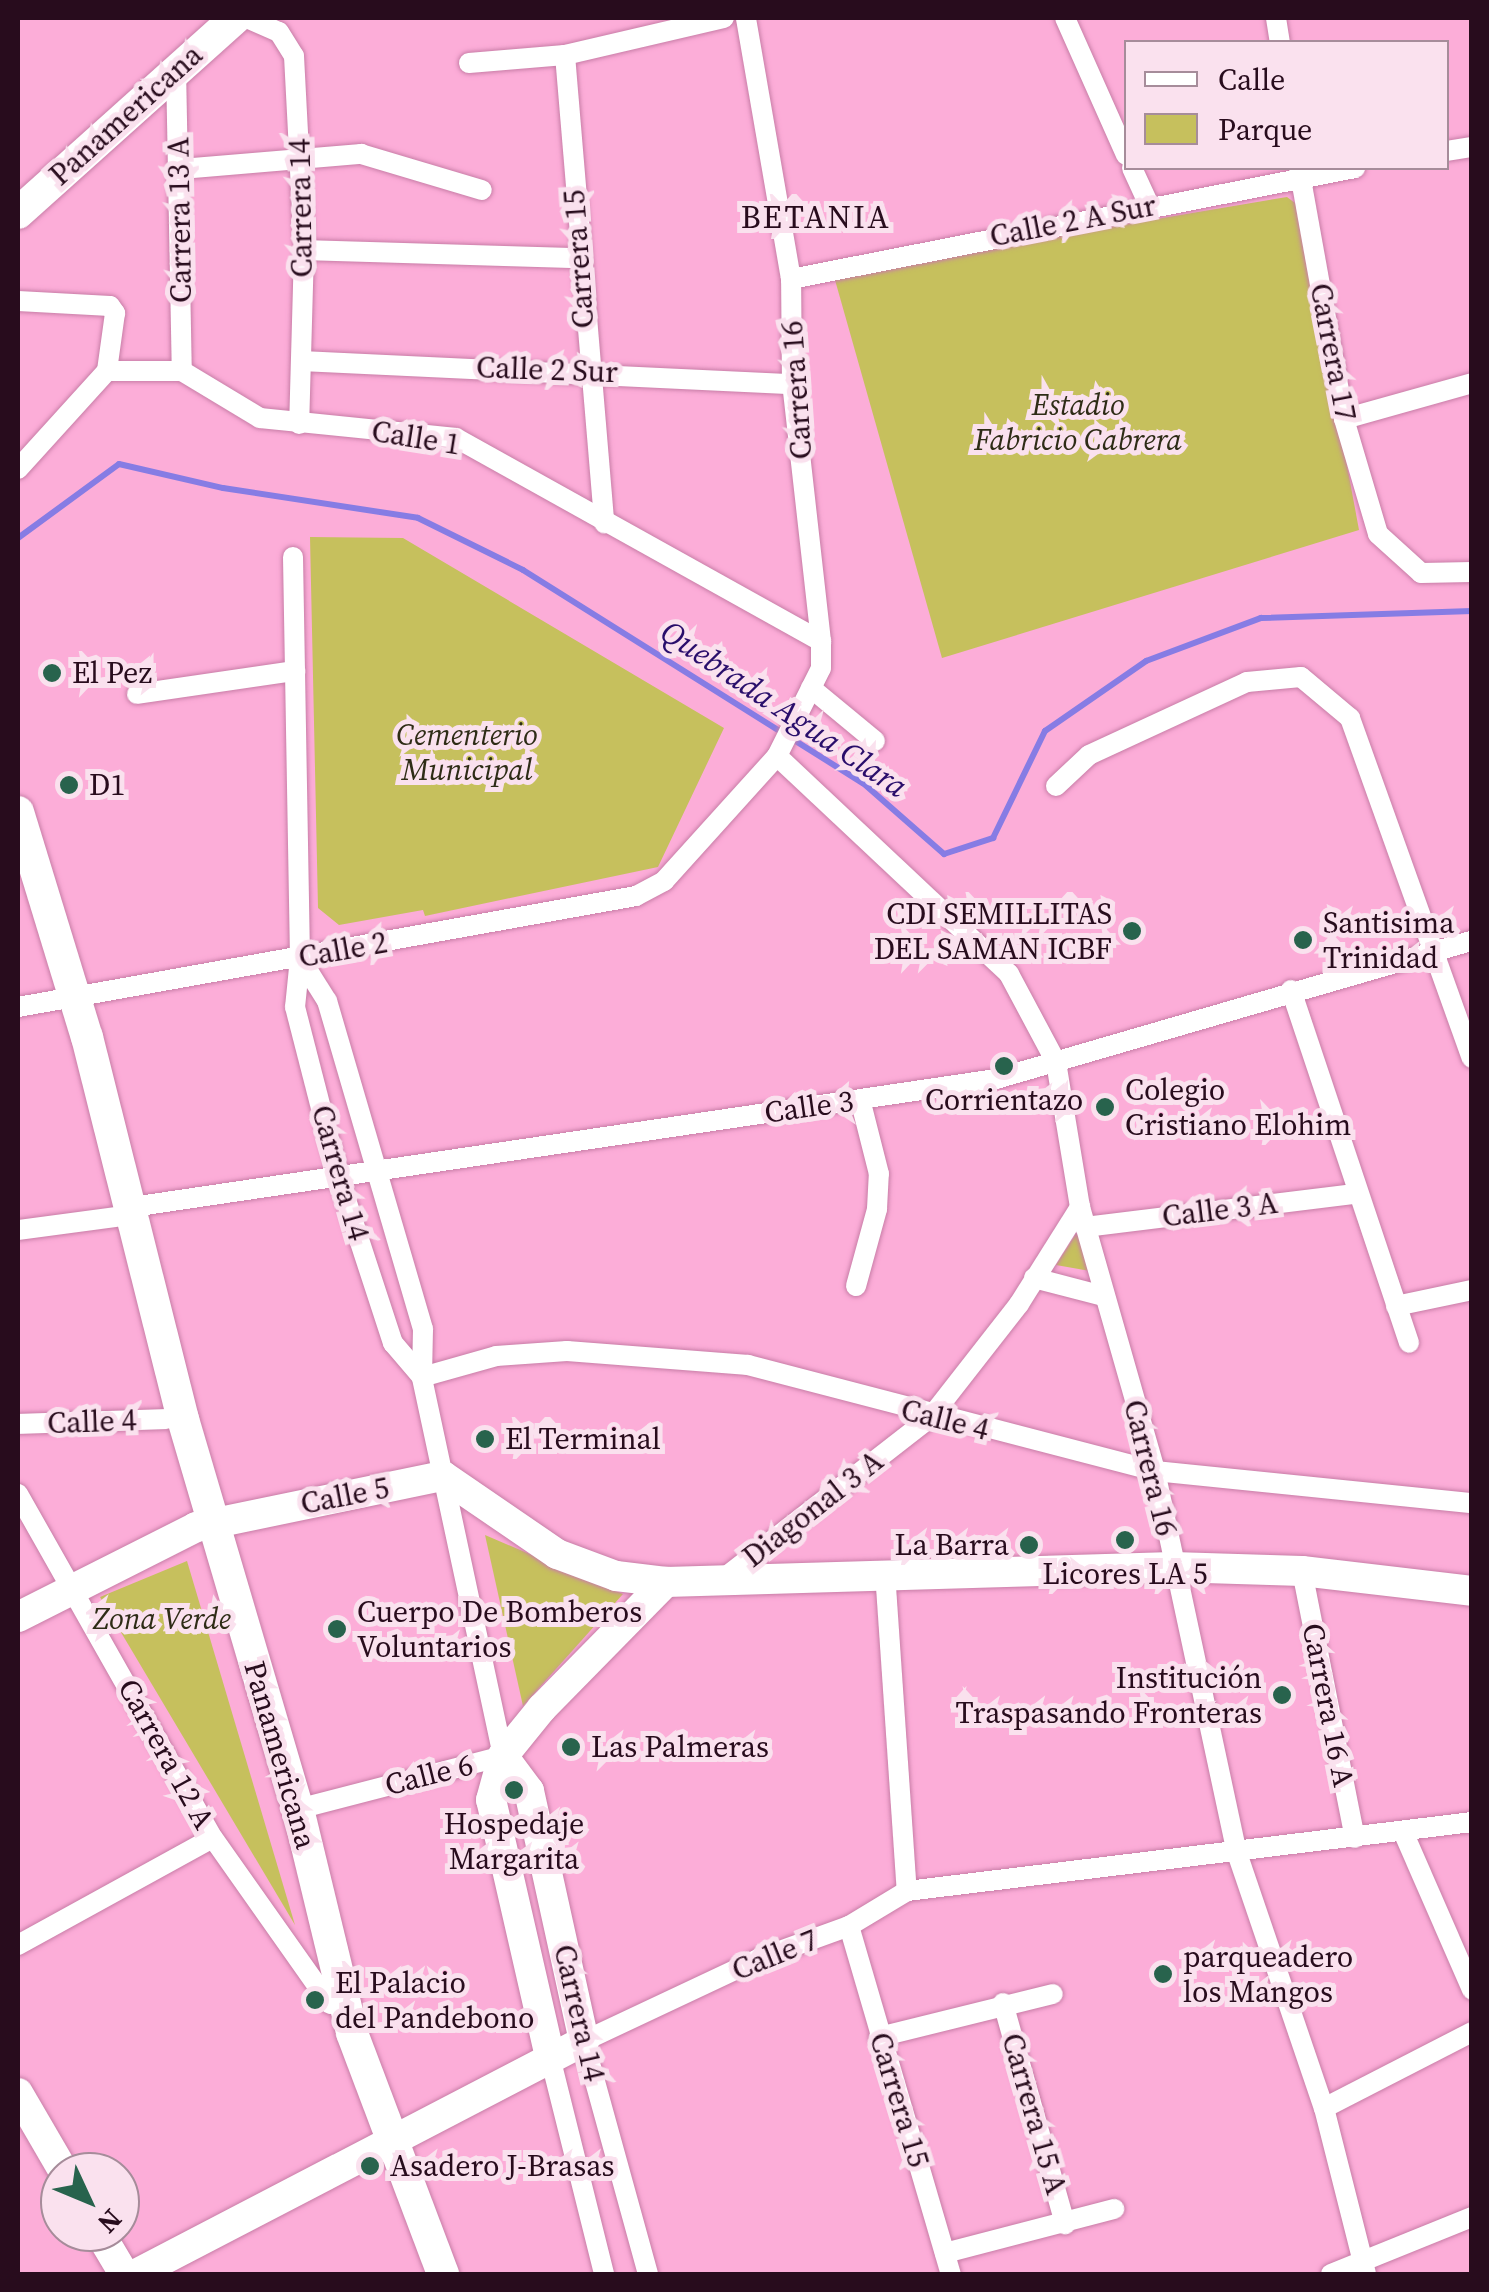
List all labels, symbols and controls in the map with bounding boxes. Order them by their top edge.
street label: Panamericana [42,37,210,193]
legend [1124,40,1449,170]
text: Calle [1218,59,1285,100]
text: Parque [1218,109,1312,150]
street label: Carrera 13 A [161,137,199,303]
street label: Carrera 14 [282,138,320,278]
street label: Calle 2 A Sur [987,187,1159,255]
street label: Carrera 15 [556,188,602,330]
district label: BETANIA [741,198,891,236]
street label: Carrera 17 [1302,280,1364,424]
street label: Carrera 16 [774,319,820,461]
street label: Calle 2 Sur [476,350,618,390]
park label: Estadio Fabricio Cabrera [974,387,1182,458]
street label: Calle 1 [369,413,463,463]
water label: Quebrada Agua Clara [653,612,915,806]
place label: El Pez [72,655,152,691]
marker: El Pez [41,662,63,684]
park label: Cementerio Municipal [396,717,538,788]
place label: D1 [89,767,125,803]
marker: D1 [58,774,80,796]
place label: CDI SEMILLITAS DEL SAMAN ICBF [874,896,1112,966]
place label: Santisima Trinidad [1323,905,1454,976]
marker: CDI SEMILLITAS DEL SAMAN ICBF [1121,920,1143,942]
street label: Calle 2 [296,925,390,975]
marker: Santisima Trinidad [1292,929,1314,951]
marker: Corrientazo [993,1055,1015,1077]
place label: Colegio Cristiano Elohim [1125,1072,1351,1142]
place label: Corrientazo [925,1082,1083,1118]
street label: Calle 3 [762,1083,856,1131]
marker: Colegio Cristiano Elohim [1094,1096,1116,1118]
street label: Carrera 14 [304,1101,376,1245]
street label: Calle 3 A [1160,1185,1280,1235]
street label: Calle 4 [897,1392,993,1448]
street label: Carrera 16 [1116,1396,1184,1540]
street label: Calle 4 [47,1402,137,1442]
place label: El Terminal [505,1421,661,1457]
marker: El Terminal [474,1428,496,1450]
street label: Diagonal 3 A [736,1443,890,1575]
street label: Calle 5 [298,1470,392,1522]
place label: La Barra [895,1527,1009,1563]
marker: Licores LA 5 [1114,1529,1136,1551]
marker: La Barra [1018,1534,1040,1556]
place label: Licores LA 5 [1042,1556,1208,1592]
place label: Cuerpo De Bomberos Voluntarios [357,1594,642,1664]
park label: Zona Verde [93,1601,231,1637]
marker: Cuerpo De Bomberos Voluntarios [326,1618,348,1640]
street label: Carrera 16 A [1294,1620,1362,1790]
street label: Panamericana [236,1657,324,1853]
place label: Institución Traspasando Fronteras [956,1660,1262,1730]
street label: Carrera 12 A [110,1673,222,1835]
marker: Institución Traspasando Fronteras [1271,1684,1293,1706]
place label: Las Palmeras [591,1729,769,1765]
marker: Las Palmeras [560,1736,582,1758]
street label: Calle 6 [381,1747,477,1803]
marker: Hospedaje Margarita [503,1779,525,1801]
place label: Hospedaje Margarita [444,1806,584,1876]
street label: Calle 7 [727,1922,823,1988]
place label: parqueadero los Mangos [1183,1939,1353,2010]
street label: Carrera 14 [546,1941,612,2085]
marker: parqueadero los Mangos [1152,1963,1174,1985]
place label: El Palacio del Pandebono [335,1965,534,2036]
marker: El Palacio del Pandebono [304,1989,326,2011]
street label: Carrera 15 [861,2028,937,2172]
street label: Carrera 15 A [994,2029,1074,2199]
place label: Asadero J-Brasas [390,2148,614,2184]
north arrow [40,2152,140,2252]
marker: Asadero J-Brasas [359,2155,381,2177]
text: N [89,2201,131,2242]

